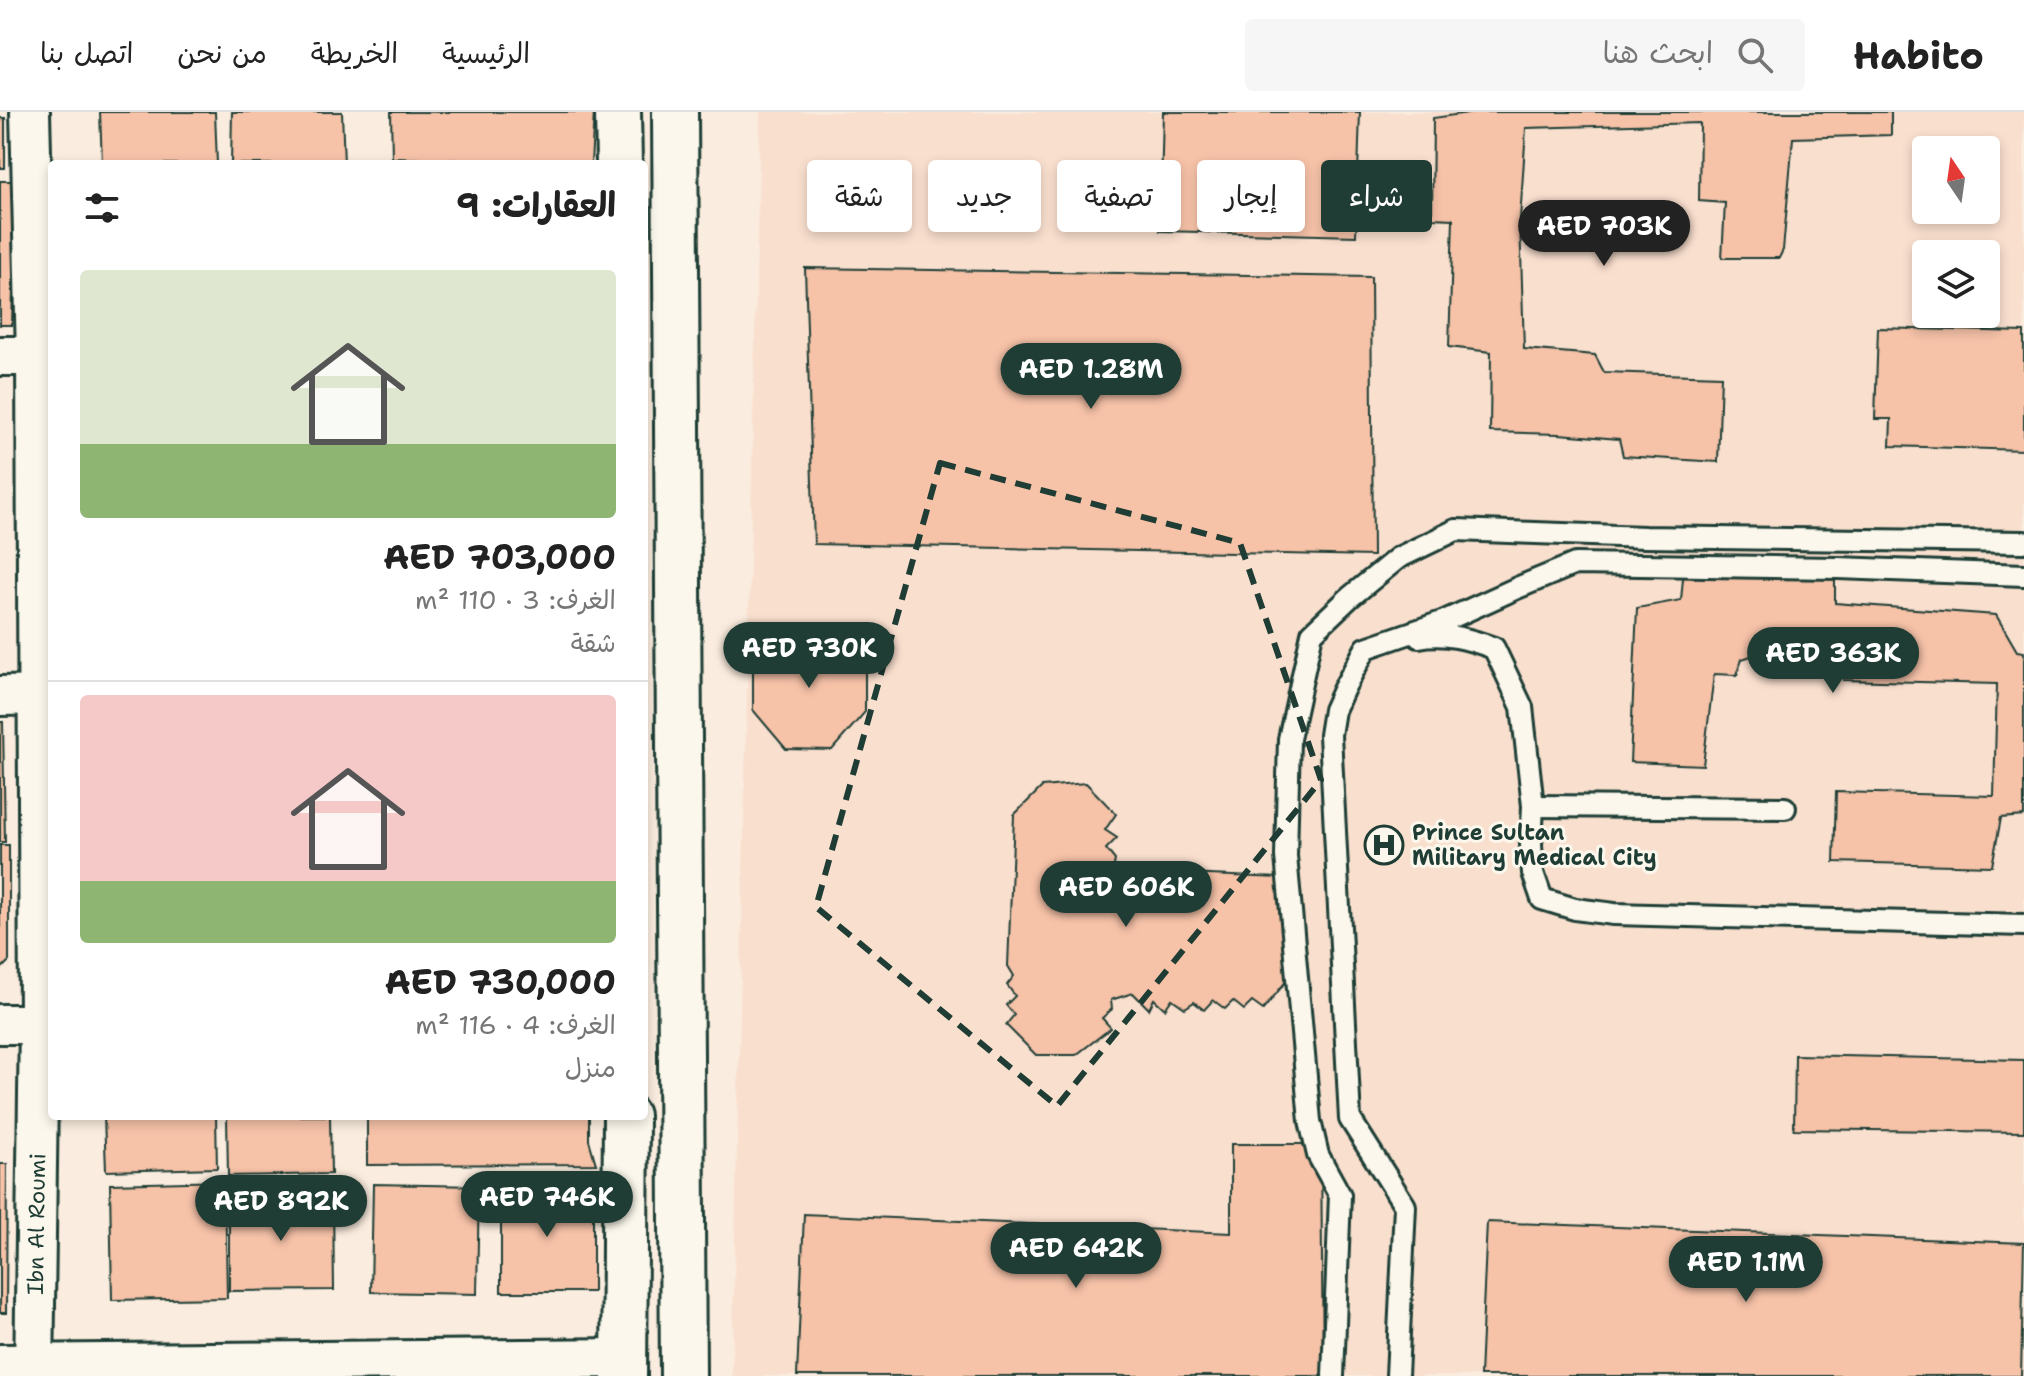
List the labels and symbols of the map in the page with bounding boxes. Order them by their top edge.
north arrow [1912,136,2000,224]
pin: AED 703K [1521,200,1687,268]
pin: AED 1.28M [999,343,1183,411]
pin: AED 730K [726,622,892,690]
pin: AED 363K [1750,627,1916,695]
place label: Prince Sultan Military Medical City [1412,818,1657,872]
hospital icon: Prince Sultan Military Medical City [1363,824,1405,866]
pin: AED 606K [1043,861,1209,929]
street label: Ibn Al Roumi [21,1153,52,1295]
pin: AED 746K [464,1171,630,1239]
pin: AED 892K [198,1175,364,1243]
pin: AED 642K [993,1222,1159,1290]
pin: AED 1.1M [1663,1236,1829,1304]

